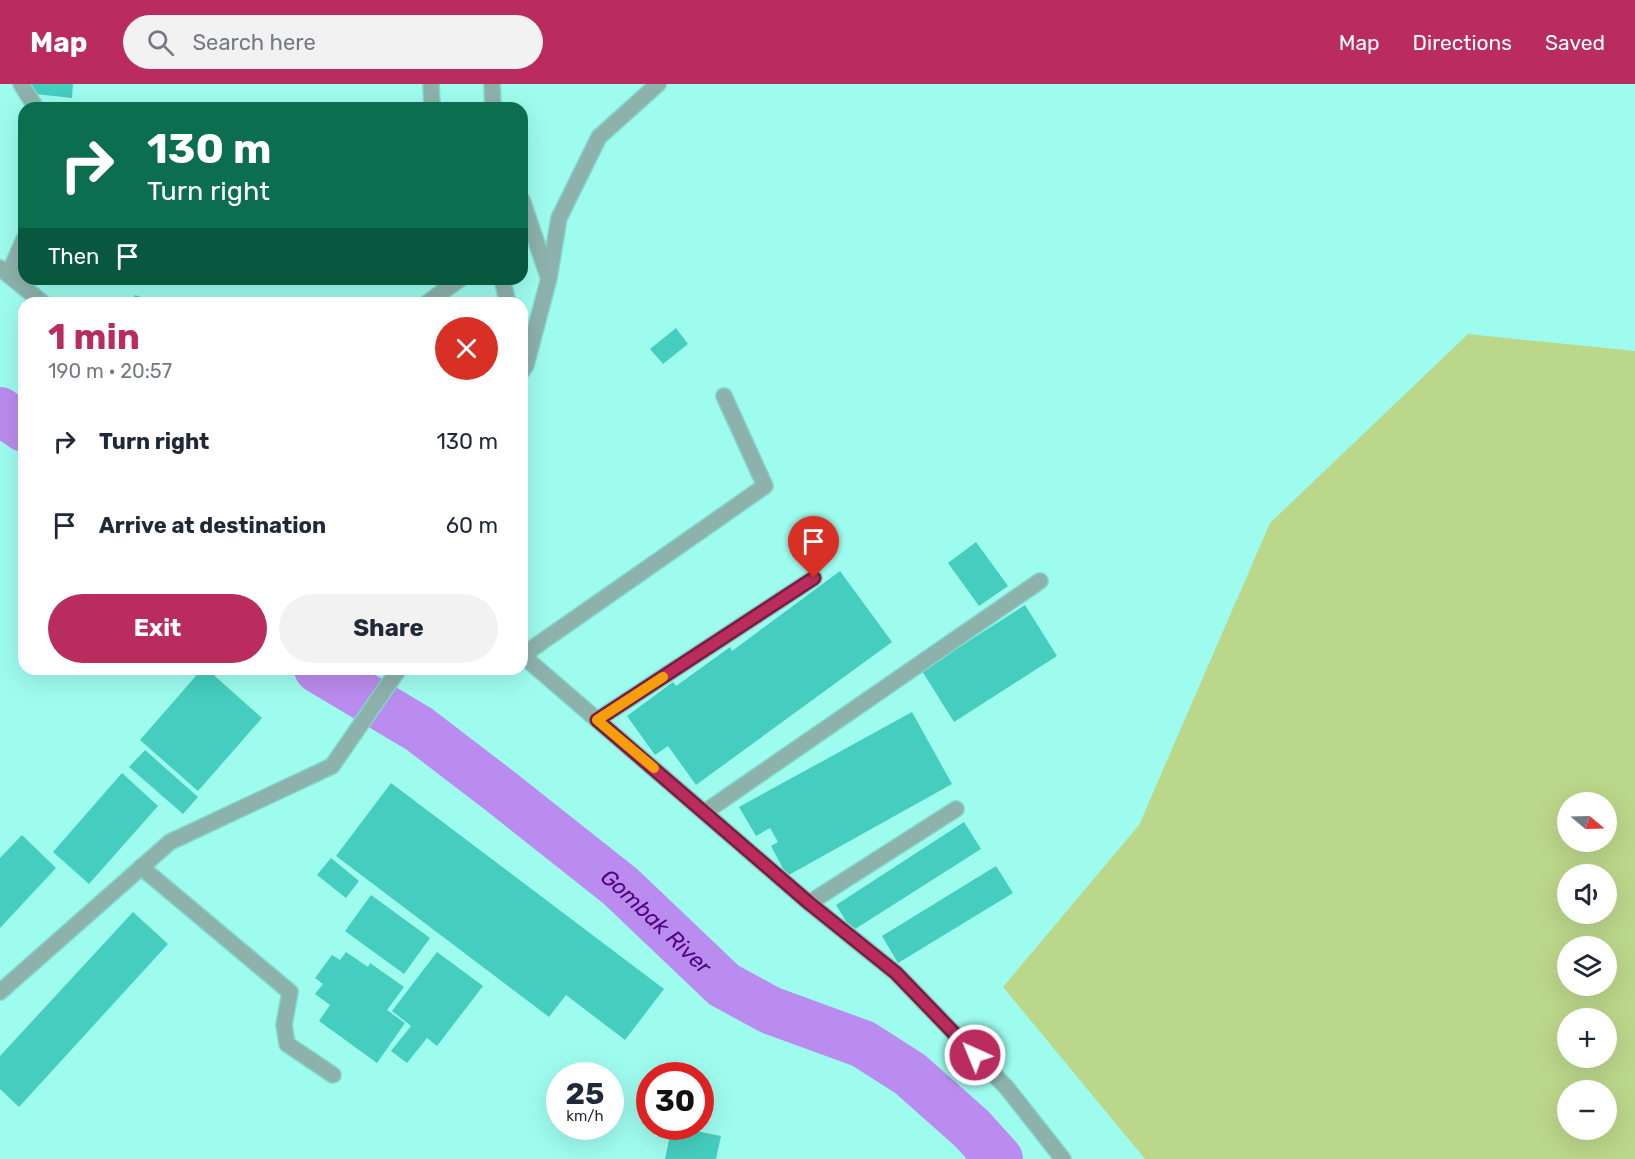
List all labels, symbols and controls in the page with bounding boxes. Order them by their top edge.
search box [123,15,543,69]
text: Map [30,26,87,59]
icon: search [144,26,177,59]
text: Search here [192,29,316,56]
text: Map [1339,30,1380,55]
text: Directions [1413,30,1512,55]
text: Saved [1545,30,1605,55]
text: 130 m [147,124,272,174]
icon: right [48,126,126,204]
text: Turn right [147,175,270,207]
icon: arrive [111,240,144,273]
text: Then [48,243,99,270]
text: 1 min [48,315,140,358]
button: close [435,317,498,380]
text: 190 m · 20:57 [48,359,172,383]
icon: right [48,425,81,458]
text: Turn right [99,428,209,455]
text: 130 m [436,428,498,455]
icon: arrive [48,509,81,542]
text: Arrive at destination [99,512,326,539]
text: 60 m [446,512,498,539]
pin [788,516,839,578]
icon: arrive [797,525,830,558]
button: Exit [48,594,267,663]
button: Share [279,594,498,663]
north arrow [1557,792,1617,852]
map controls [1557,792,1617,1140]
water label: Gombak River [596,863,718,981]
button: sound [1557,864,1617,924]
button: layers [1557,936,1617,996]
button: + [1557,1008,1617,1068]
position arrow [943,1023,1007,1087]
speed limit sign: 30 [636,1062,714,1140]
text: 25 [566,1076,604,1112]
button: − [1557,1080,1617,1140]
text: km/h [566,1107,604,1125]

